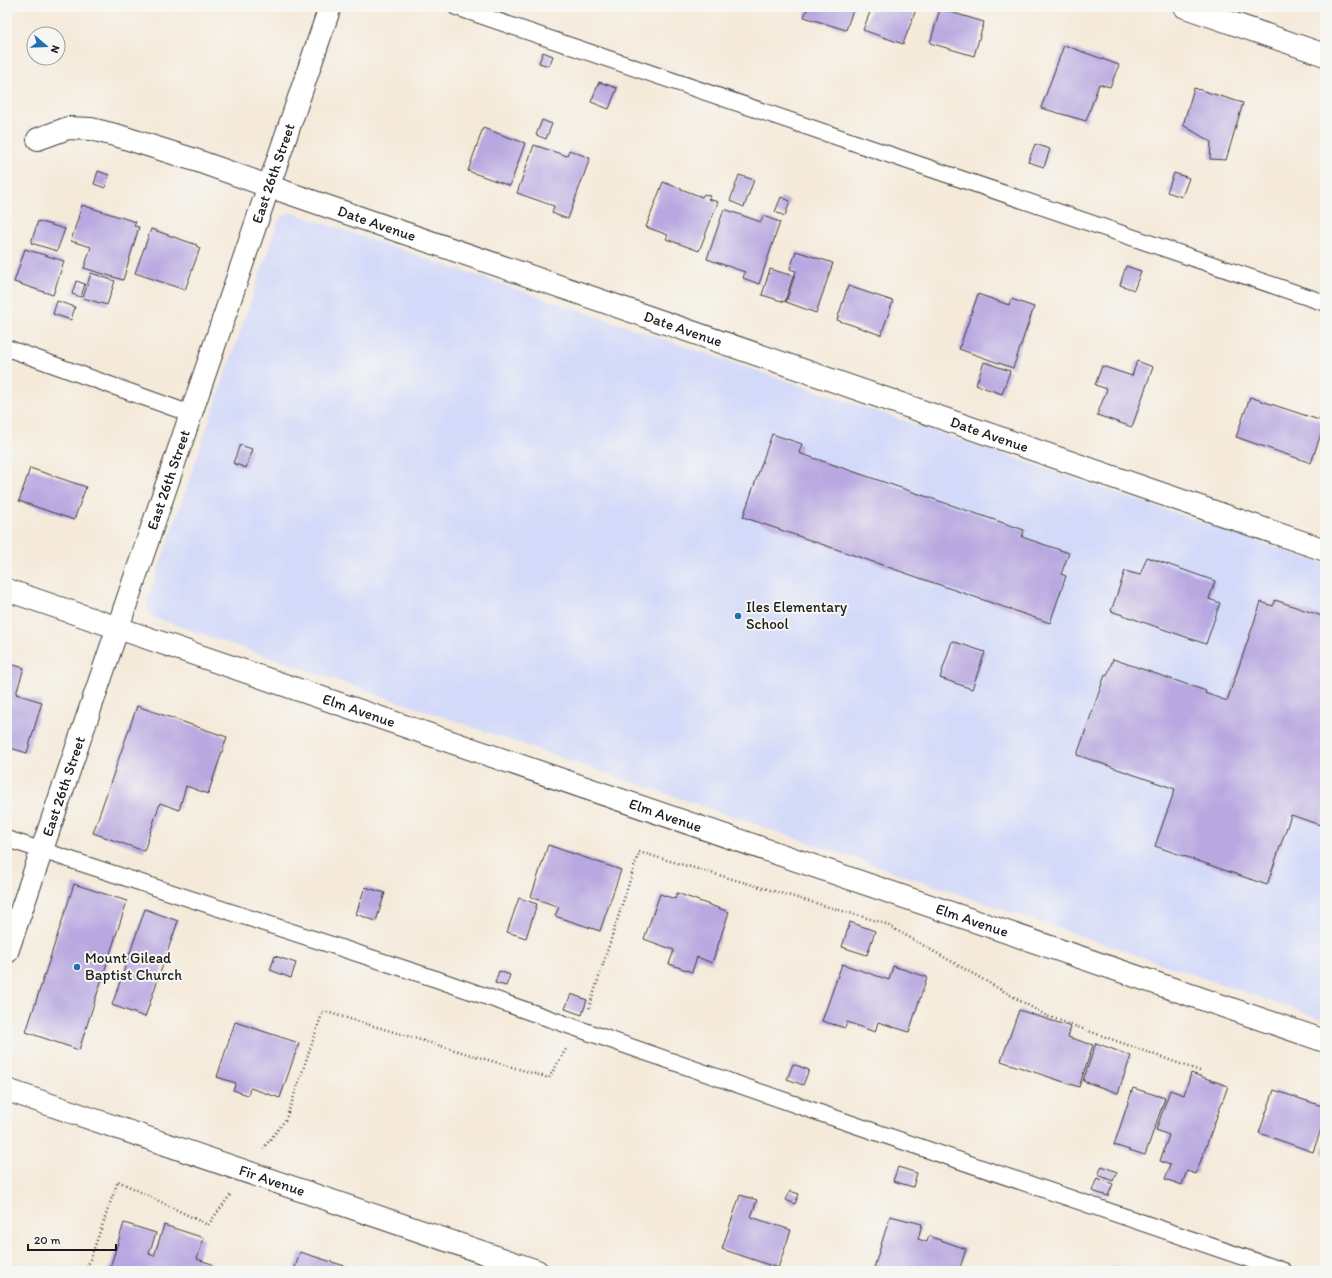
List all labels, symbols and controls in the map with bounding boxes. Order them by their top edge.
north arrow [26,26,66,66]
text: N [48,43,62,55]
street label: East 26th Street [248,120,299,226]
street label: Date Avenue [335,202,418,245]
street label: Date Avenue [642,307,725,351]
street label: Date Avenue [948,413,1031,456]
street label: East 26th Street [143,427,194,532]
place label: Iles Elementary School [746,598,847,633]
marker: Iles Elementary School [733,611,743,621]
street label: Elm Avenue [320,690,398,731]
street label: East 26th Street [38,734,89,839]
street label: Elm Avenue [627,795,704,836]
street label: Elm Avenue [933,899,1011,941]
place label: Mount Gilead Baptist Church [85,949,182,984]
marker: Mount Gilead Baptist Church [72,962,82,972]
street label: Fir Avenue [237,1161,307,1200]
scale bar [28,1226,116,1252]
text: 20 m [34,1233,61,1247]

